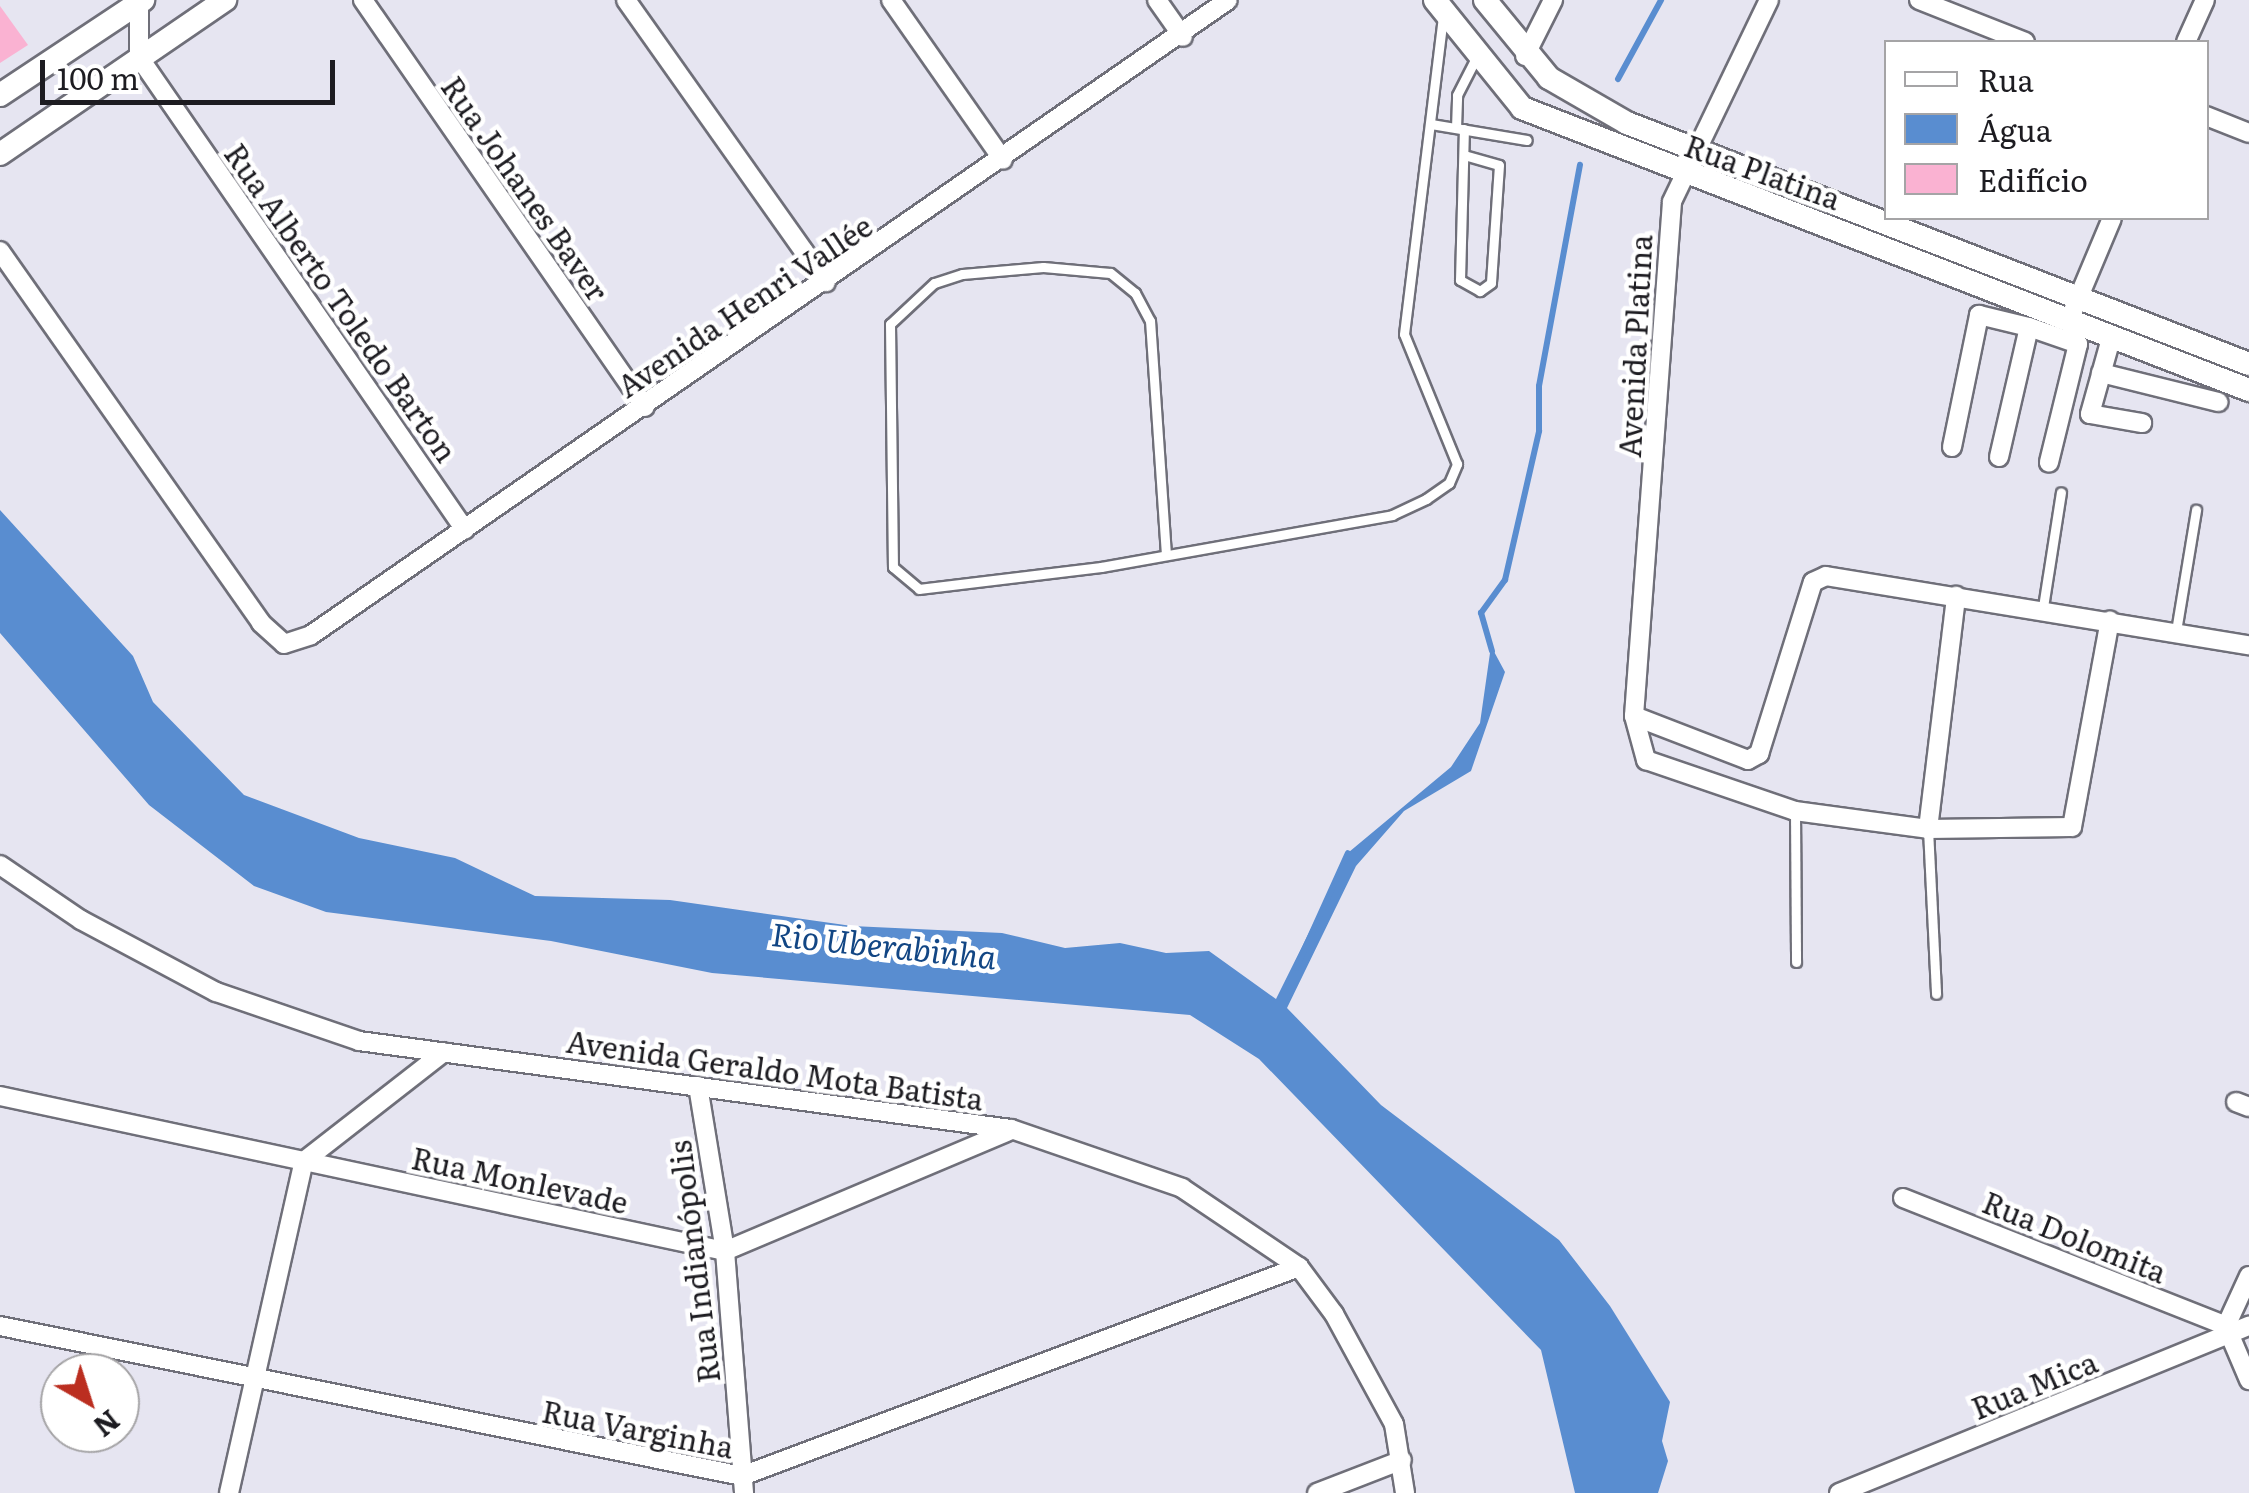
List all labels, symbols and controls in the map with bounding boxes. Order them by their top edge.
scale bar [45,40,340,102]
legend [1884,40,2209,220]
text: 100 m [57,55,139,99]
text: Rua [1978,57,2034,101]
street label: Rua Johanes Baver [435,69,617,307]
text: Água [1978,107,2052,151]
street label: Rua Platina [1680,126,1846,216]
street label: Rua Alberto Toledo Barton [218,136,466,468]
text: Edifício [1978,157,2088,201]
street label: Avenida Henri Vallée [610,206,878,404]
street label: Avenida Platina [1610,233,1658,459]
water label: Rio Uberabinha [770,913,998,975]
street label: Avenida Geraldo Mota Batista [564,1022,986,1116]
street label: Rua Monlevade [409,1139,631,1219]
street label: Rua Indianópolis [660,1139,726,1385]
street label: Rua Dolomita [1978,1183,2172,1289]
street label: Rua Mica [1966,1342,2102,1426]
north arrow [40,1353,140,1453]
street label: Rua Varginha [539,1392,737,1464]
text: N [85,1401,130,1448]

